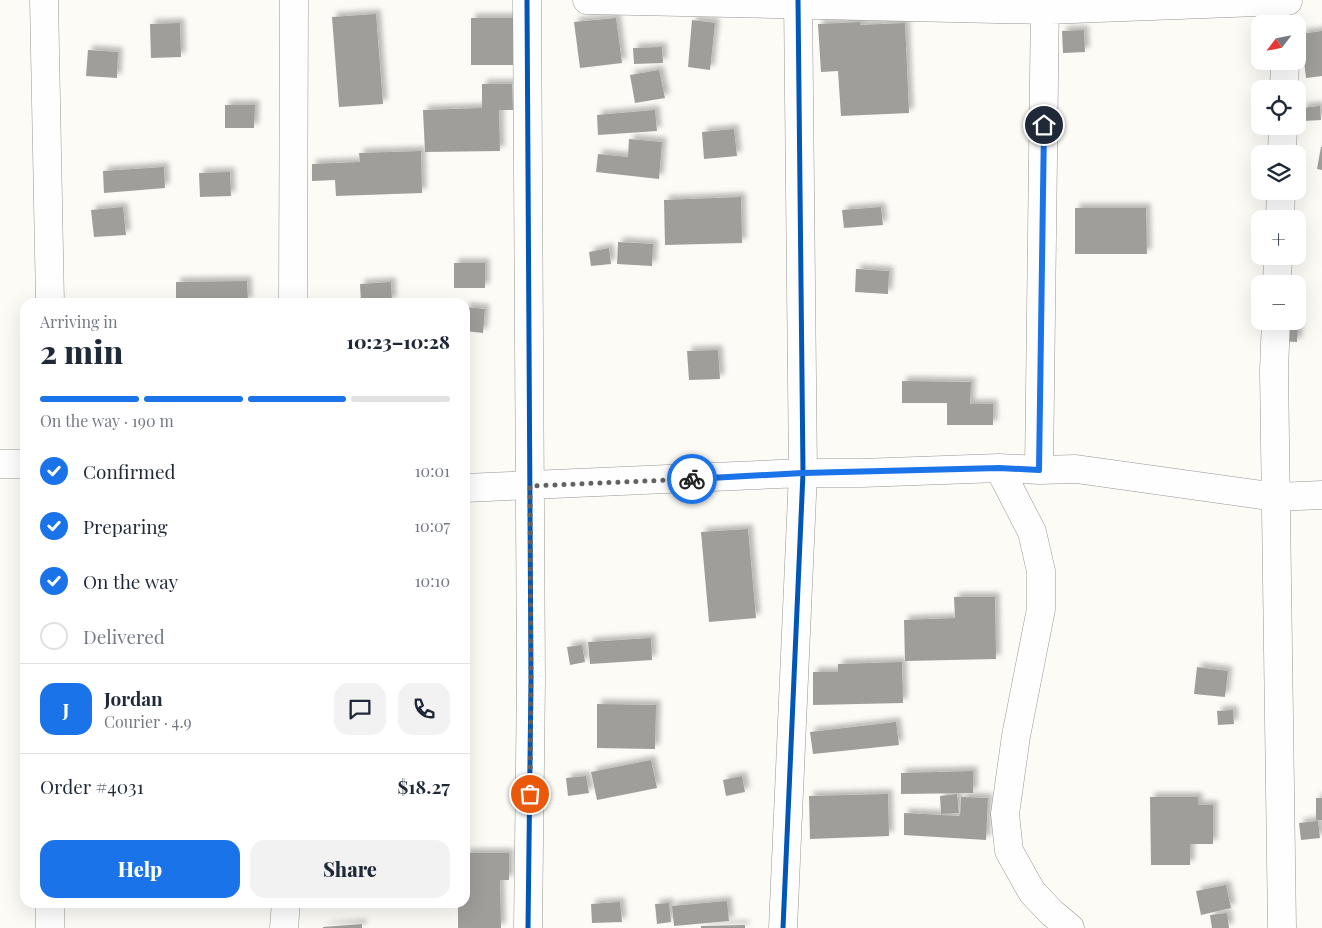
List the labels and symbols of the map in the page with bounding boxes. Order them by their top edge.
north arrow [1251,15,1306,70]
pin [1023,104,1065,146]
courier [667,454,717,504]
pin [509,773,551,815]

